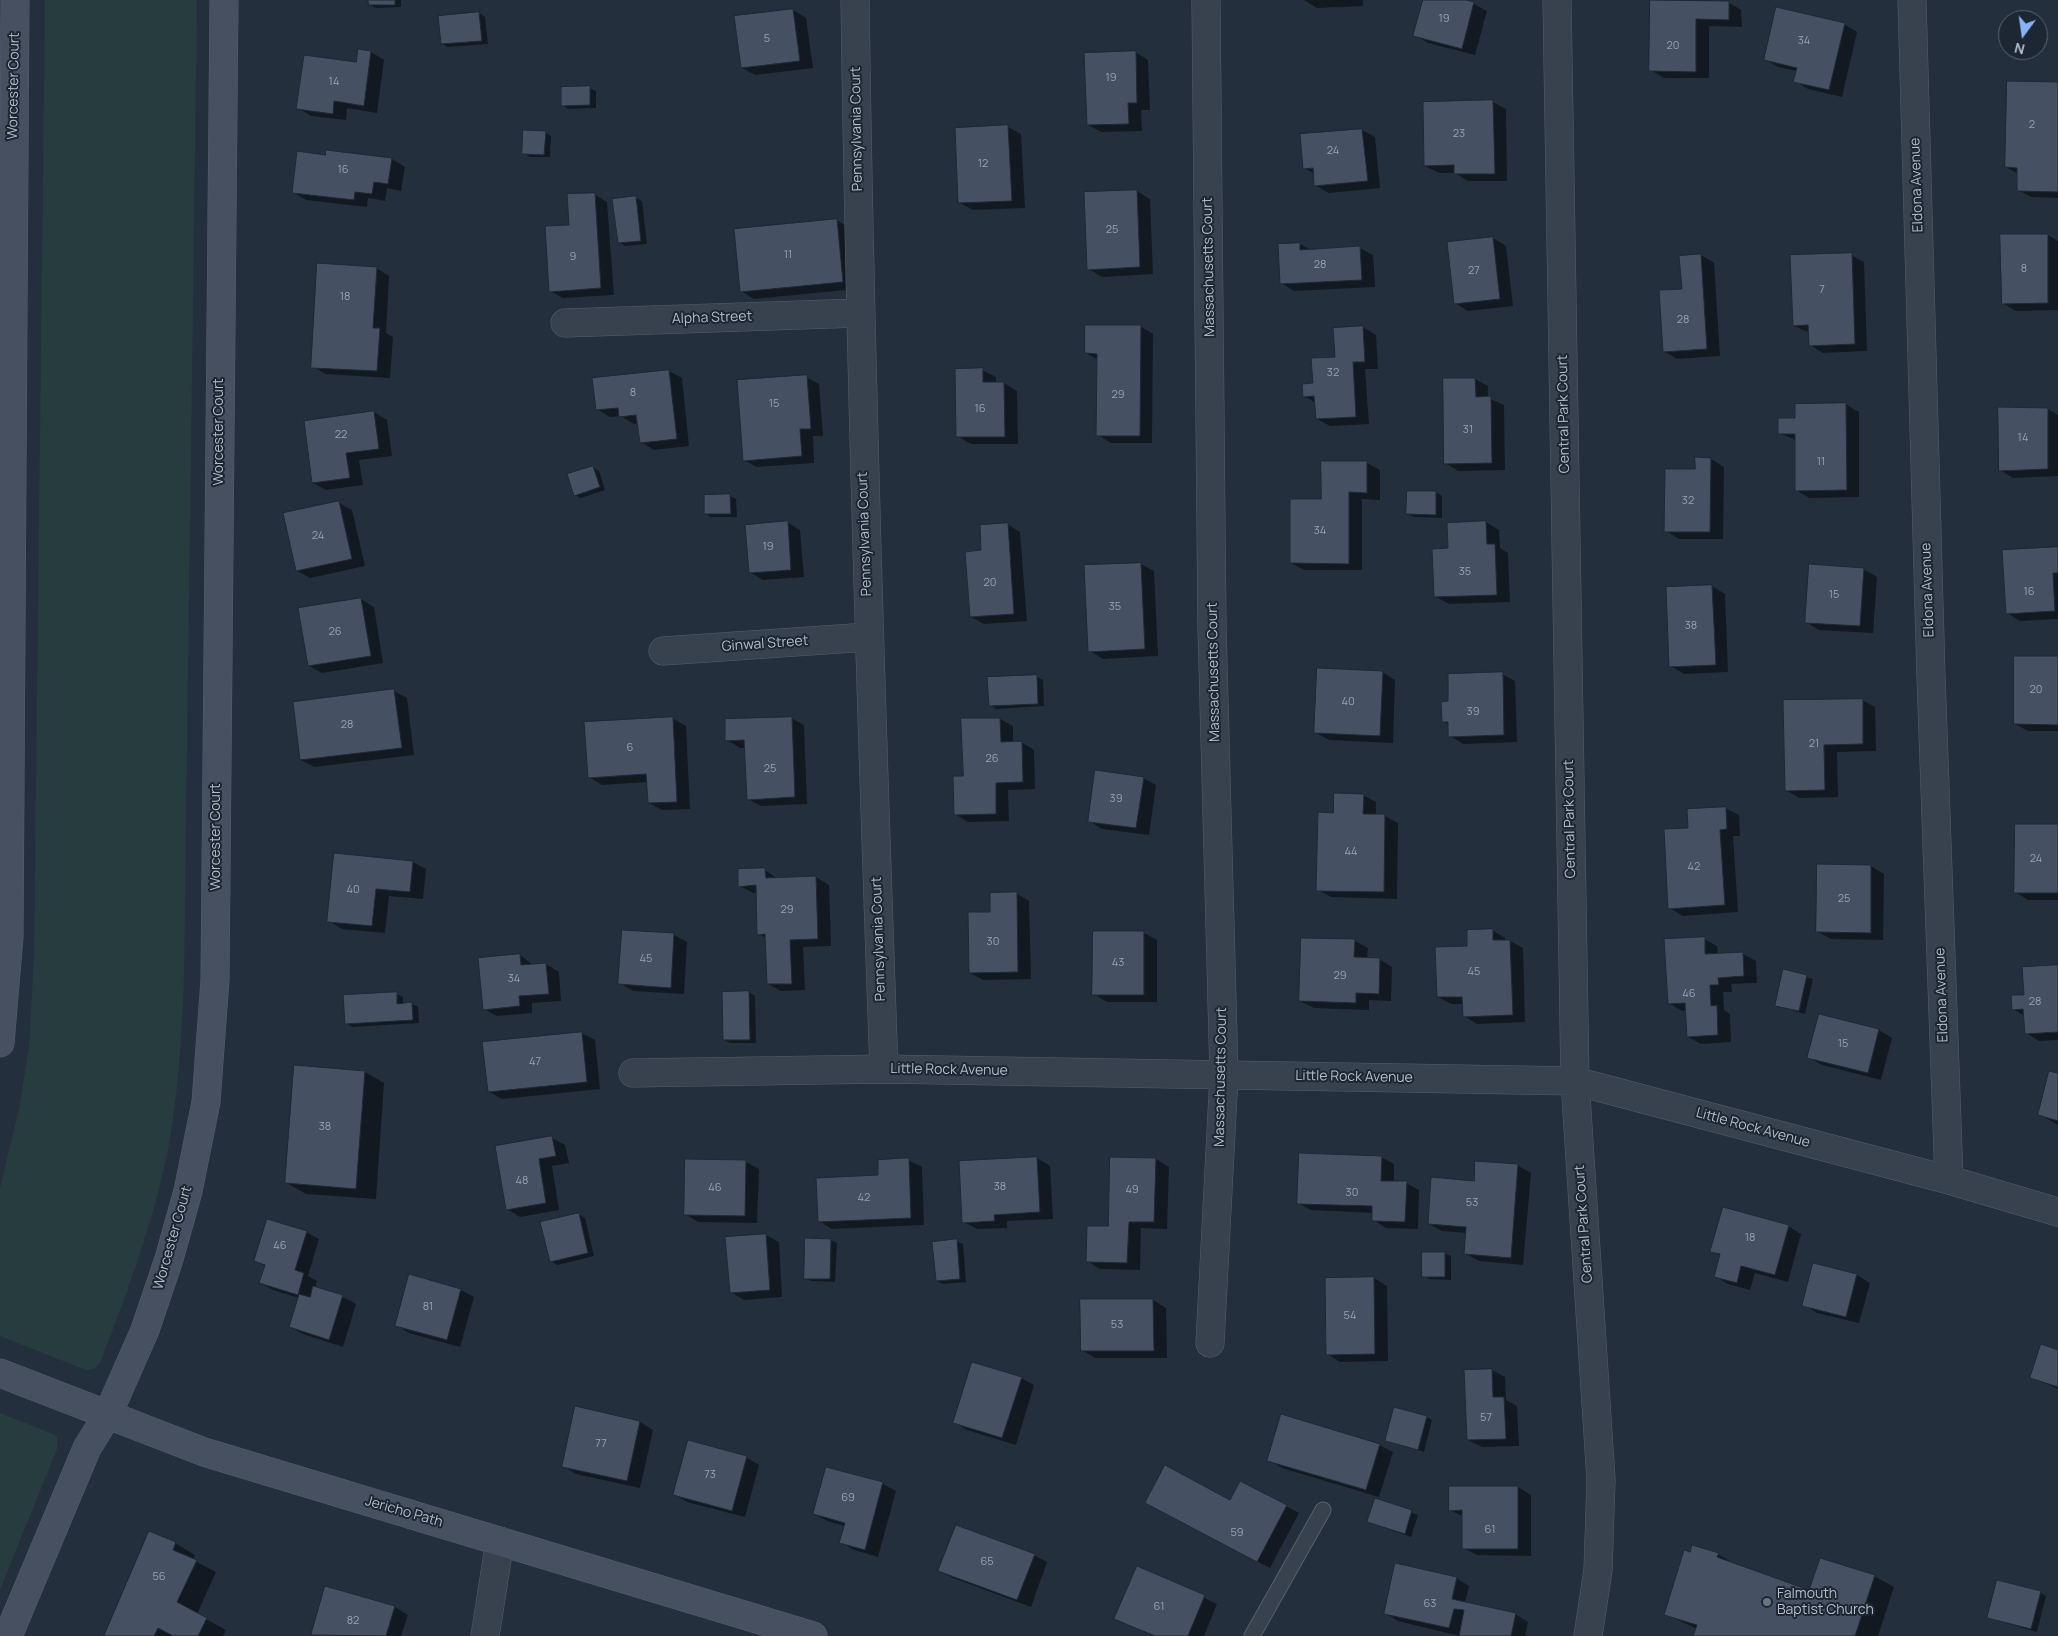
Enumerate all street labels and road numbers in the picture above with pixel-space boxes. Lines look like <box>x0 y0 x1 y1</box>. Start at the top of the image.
street label: Worcester Court <box>5 32 23 140</box>
street label: Pennsylvania Court <box>848 67 866 191</box>
street label: Eldona Avenue <box>1907 137 1927 233</box>
street label: Massachusetts Court <box>1199 197 1219 337</box>
street label: Alpha Street <box>672 308 752 328</box>
street label: Central Park Court <box>1555 355 1573 473</box>
street label: Worcester Court <box>211 378 227 486</box>
street label: Pennsylvania Court <box>854 471 876 597</box>
street label: Eldona Avenue <box>1918 542 1938 638</box>
street label: Massachusetts Court <box>1204 602 1224 742</box>
street label: Ginwal Street <box>721 633 809 655</box>
street label: Central Park Court <box>1561 760 1579 878</box>
street label: Worcester Court <box>208 783 224 891</box>
street label: Pennsylvania Court <box>868 876 890 1002</box>
street label: Eldona Avenue <box>1932 947 1952 1043</box>
street label: Massachusetts Court <box>1211 1007 1231 1147</box>
street label: Little Rock Avenue <box>890 1061 1008 1079</box>
street label: Little Rock Avenue <box>1295 1068 1413 1086</box>
street label: Little Rock Avenue <box>1694 1105 1812 1151</box>
street label: Central Park Court <box>1571 1164 1597 1284</box>
street label: Worcester Court <box>150 1184 196 1292</box>
street label: Jericho Path <box>363 1493 445 1531</box>

